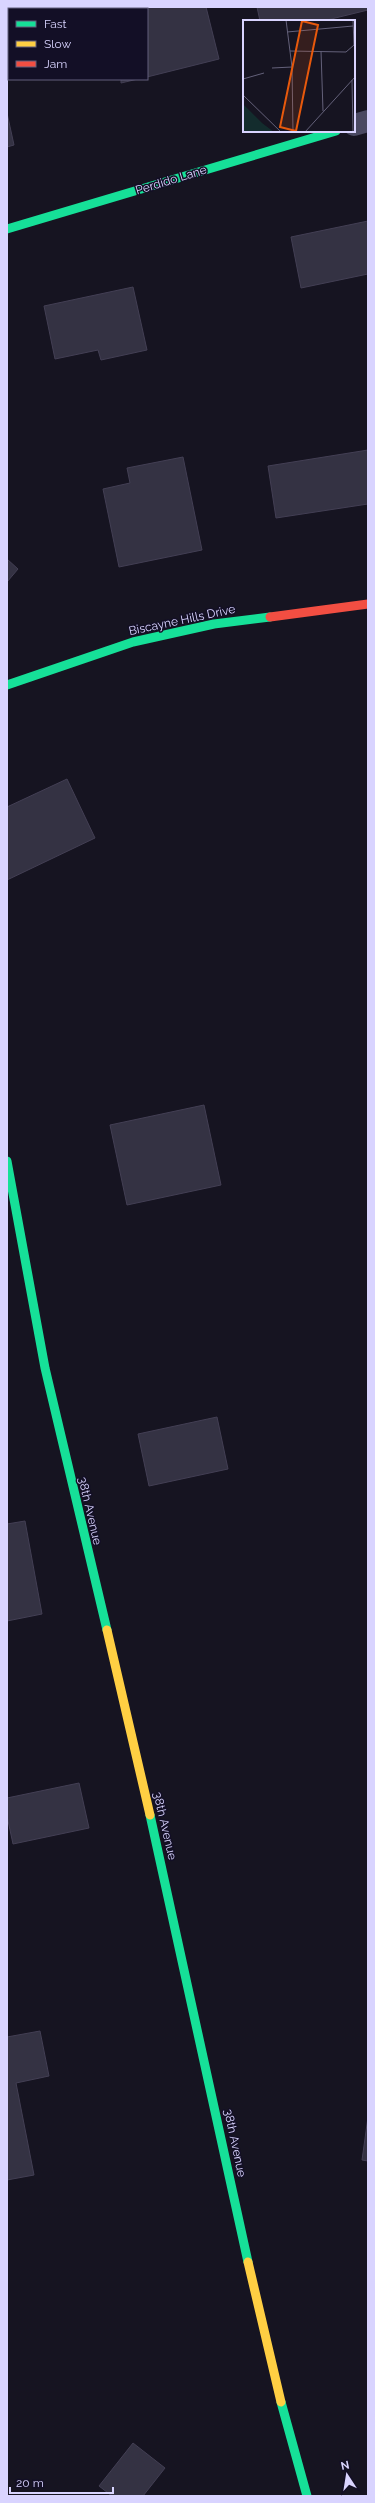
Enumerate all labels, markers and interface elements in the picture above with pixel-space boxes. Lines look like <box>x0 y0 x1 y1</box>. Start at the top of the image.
legend <box>8 8 148 80</box>
text: Fast <box>44 17 67 31</box>
inset map <box>243 20 355 132</box>
text: Slow <box>44 37 71 51</box>
text: Jam <box>44 57 67 71</box>
street label: Perdido Lane <box>134 163 208 197</box>
street label: Biscayne Hills Drive <box>128 602 236 638</box>
street label: 38th Avenue <box>75 1476 105 1546</box>
street label: 38th Avenue <box>150 1791 180 1861</box>
street label: 38th Avenue <box>221 2108 249 2178</box>
north arrow <box>327 2455 367 2495</box>
text: N <box>340 2458 350 2473</box>
scale bar <box>10 2469 113 2495</box>
text: 20 m <box>16 2476 44 2490</box>

